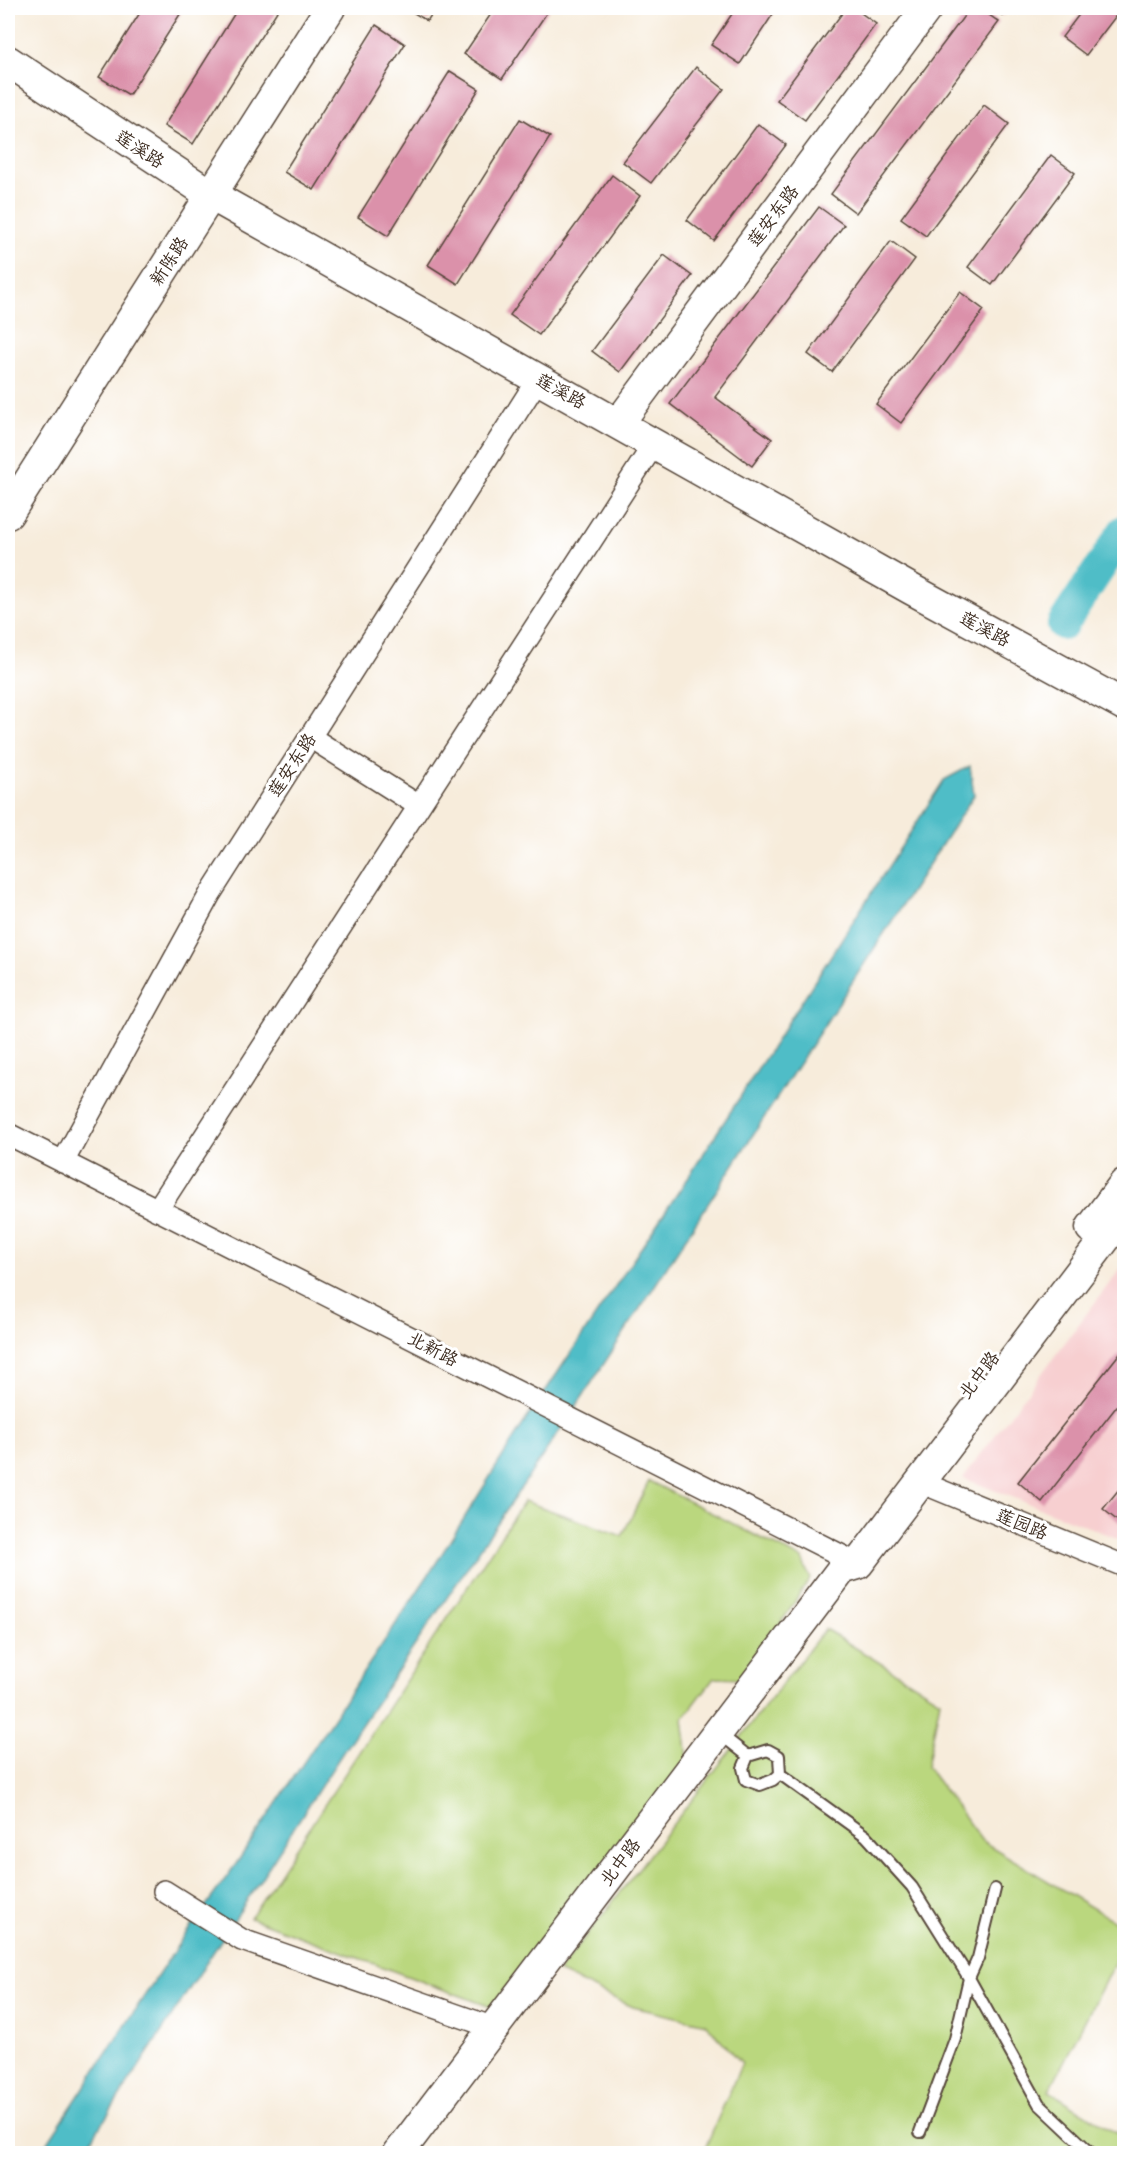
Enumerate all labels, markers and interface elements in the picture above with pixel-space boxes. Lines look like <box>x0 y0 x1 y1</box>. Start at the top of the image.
street label: 莲溪路 <box>111 122 171 174</box>
street label: 莲安东路 <box>739 178 804 252</box>
street label: 新陈路 <box>142 230 194 290</box>
street label: 莲溪路 <box>532 365 592 415</box>
street label: 莲溪路 <box>956 603 1016 652</box>
street label: 莲安东路 <box>260 727 322 802</box>
street label: 北新路 <box>403 1323 464 1372</box>
street label: 北中路 <box>951 1344 1005 1404</box>
street label: 莲园路 <box>992 1500 1053 1545</box>
street label: 北中路 <box>592 1831 646 1891</box>

